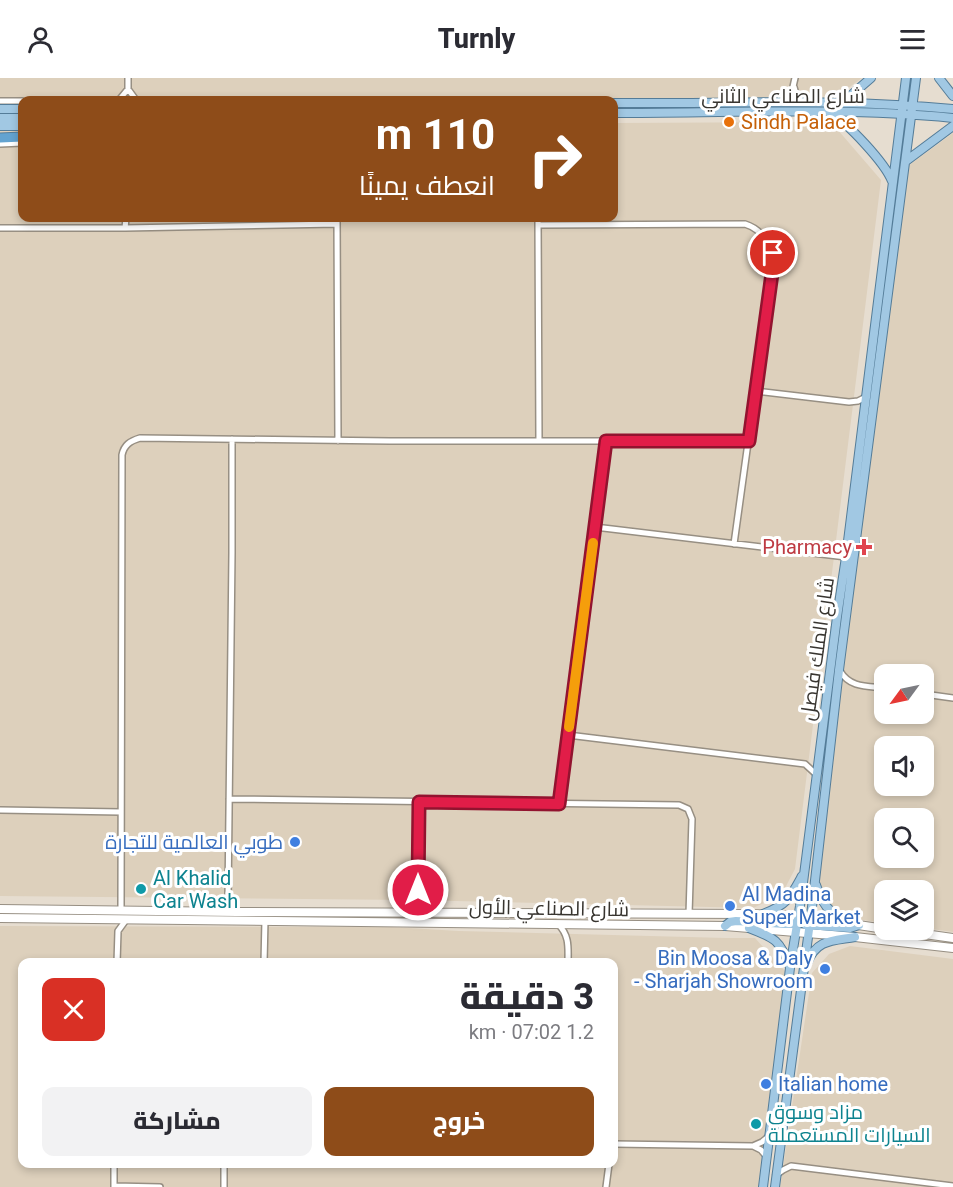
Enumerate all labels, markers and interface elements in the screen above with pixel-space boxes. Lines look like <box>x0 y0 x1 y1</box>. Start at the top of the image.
icon: person <box>24 23 57 56</box>
text: Turnly <box>438 23 515 55</box>
icon: menu <box>896 23 929 56</box>
street label: شارع الصناعي الثاني <box>701 84 865 112</box>
text: 110 m <box>376 110 495 159</box>
place label: Sindh Palace <box>741 110 856 134</box>
marker: Sindh Palace <box>722 115 736 129</box>
icon: right <box>516 120 594 198</box>
text: انعطف يمينًا <box>359 170 495 202</box>
pin <box>747 227 798 278</box>
icon: arrive <box>756 236 789 269</box>
place label: Pharmacy <box>762 535 853 559</box>
marker: Pharmacy <box>857 540 871 554</box>
street label: شارع الملك فيصل <box>795 576 841 723</box>
north arrow <box>874 664 934 724</box>
map controls <box>874 664 934 940</box>
button: sound <box>874 736 934 796</box>
button: search <box>874 808 934 868</box>
place label: طوبي العالمية للتجارة <box>105 830 283 858</box>
marker: طوبي العالمية للتجارة <box>288 835 302 849</box>
position arrow <box>386 858 450 922</box>
place label: Al Khalid Car Wash <box>153 866 238 913</box>
button: layers <box>874 880 934 940</box>
marker: Al Khalid Car Wash <box>134 882 148 896</box>
place label: Al Madina Super Market <box>742 882 861 929</box>
street label: شارع الصناعي الأول <box>469 895 629 925</box>
marker: Al Madina Super Market <box>723 899 737 913</box>
place label: Bin Moosa & Daly - Sharjah Showroom <box>634 946 814 993</box>
marker: Bin Moosa & Daly - Sharjah Showroom <box>818 962 832 976</box>
text: 3 دقيقة <box>460 976 594 1018</box>
button: close <box>42 978 105 1041</box>
text: 1.2 km · 07:02 <box>469 1020 594 1044</box>
place label: Italian home <box>778 1072 888 1096</box>
marker: Italian home <box>759 1077 773 1091</box>
button: مشاركة <box>42 1087 312 1156</box>
button: خروج <box>324 1087 594 1156</box>
place label: مزاد وسوق السيارات المستعملة <box>768 1100 931 1147</box>
marker: مزاد وسوق السيارات المستعملة <box>749 1117 763 1131</box>

